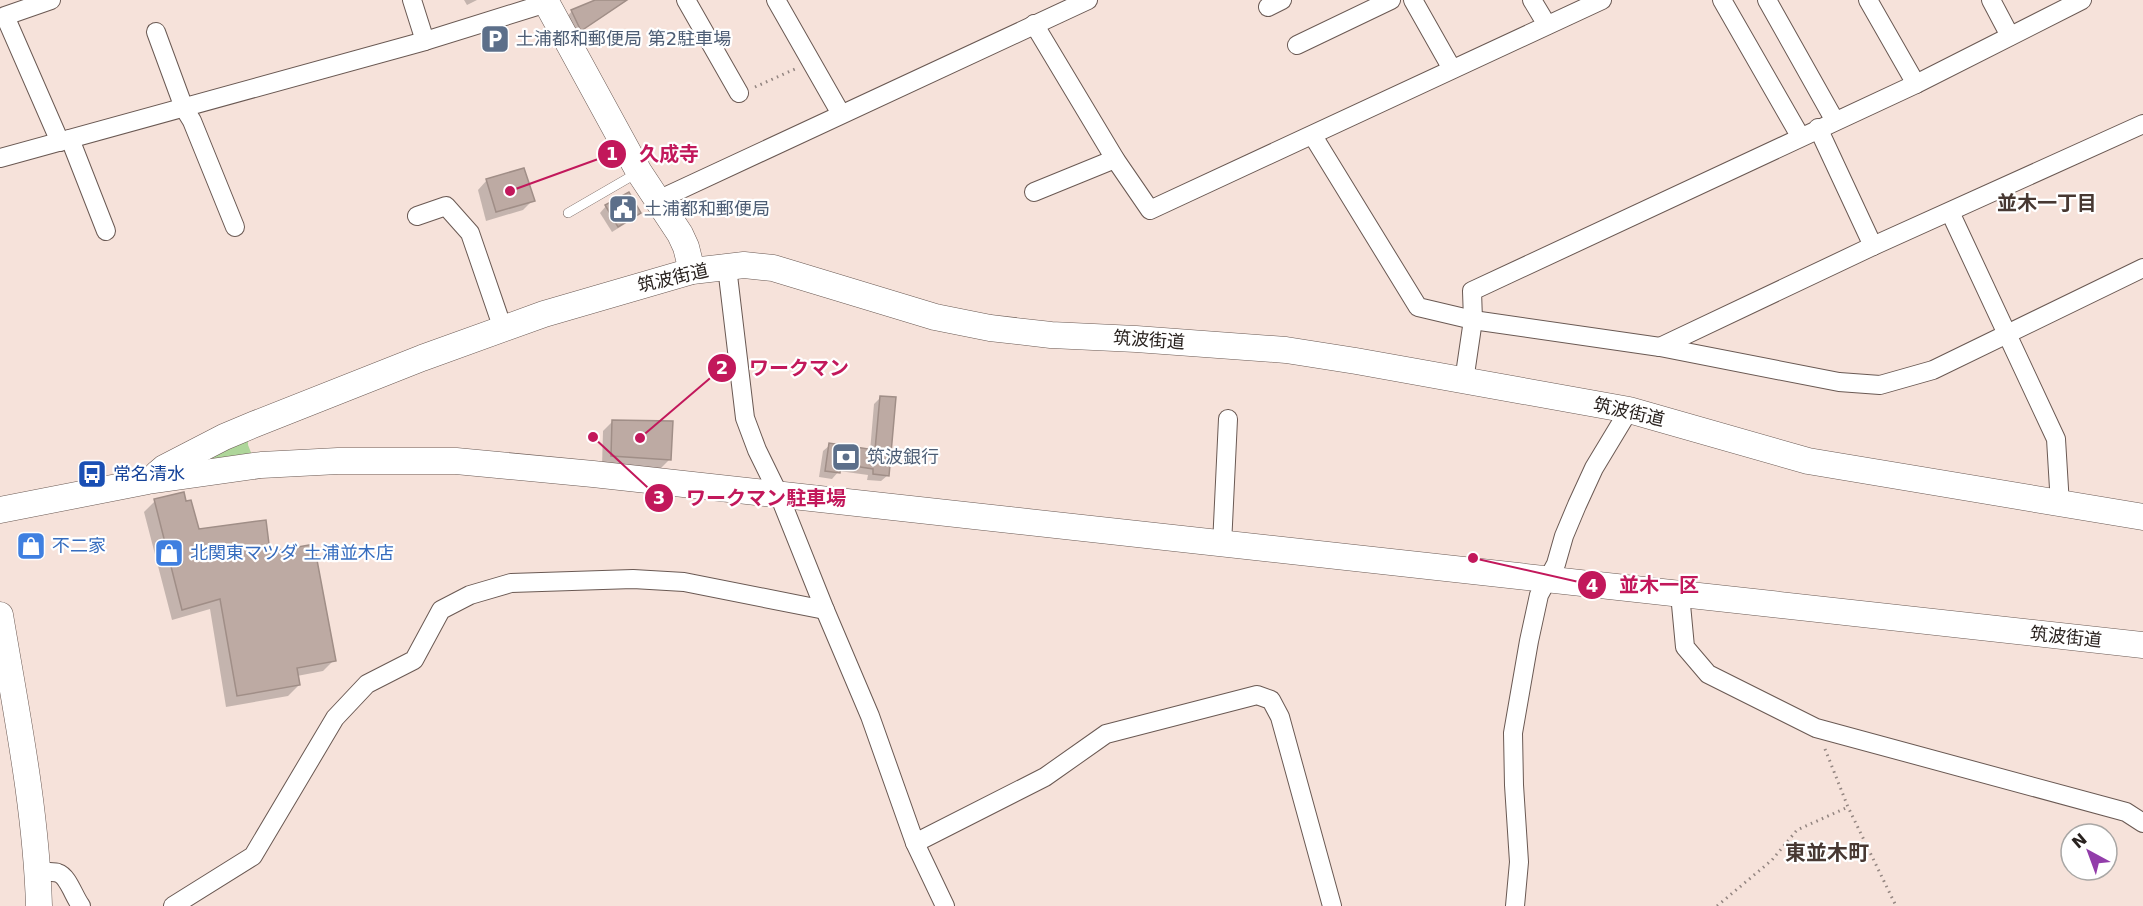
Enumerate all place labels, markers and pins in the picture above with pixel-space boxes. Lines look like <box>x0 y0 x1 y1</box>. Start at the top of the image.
parking icon: 土浦都和郵便局 第2駐車場 <box>479 23 511 55</box>
place label: 土浦都和郵便局 第2駐車場 <box>516 28 731 49</box>
callout: 久成寺 <box>597 135 711 173</box>
public building icon: 土浦都和郵便局 <box>607 193 639 225</box>
place label: 土浦都和郵便局 <box>644 198 770 219</box>
callout: ワークマン <box>707 349 861 387</box>
bank icon: 筑波銀行 <box>830 441 862 473</box>
place label: 筑波銀行 <box>867 446 939 467</box>
bus stop icon: 常名清水 <box>76 458 108 490</box>
place label: 常名清水 <box>113 463 185 484</box>
callout: ワークマン駐車場 <box>644 479 858 517</box>
shop icon: 不二家 <box>15 530 47 562</box>
place label: 不二家 <box>52 535 106 556</box>
shop icon: 北関東マツダ 土浦並木店 <box>153 537 185 569</box>
place label: 北関東マツダ 土浦並木店 <box>190 542 394 563</box>
callout: 並木一区 <box>1577 566 1711 604</box>

